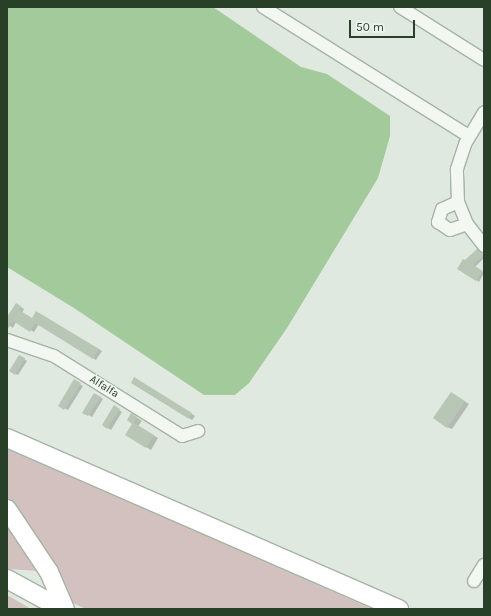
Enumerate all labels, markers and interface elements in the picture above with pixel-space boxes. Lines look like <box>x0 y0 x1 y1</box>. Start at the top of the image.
scale bar <box>351 12 417 38</box>
text: 50 m <box>356 20 384 34</box>
street label: Alfalfa <box>87 373 121 401</box>

